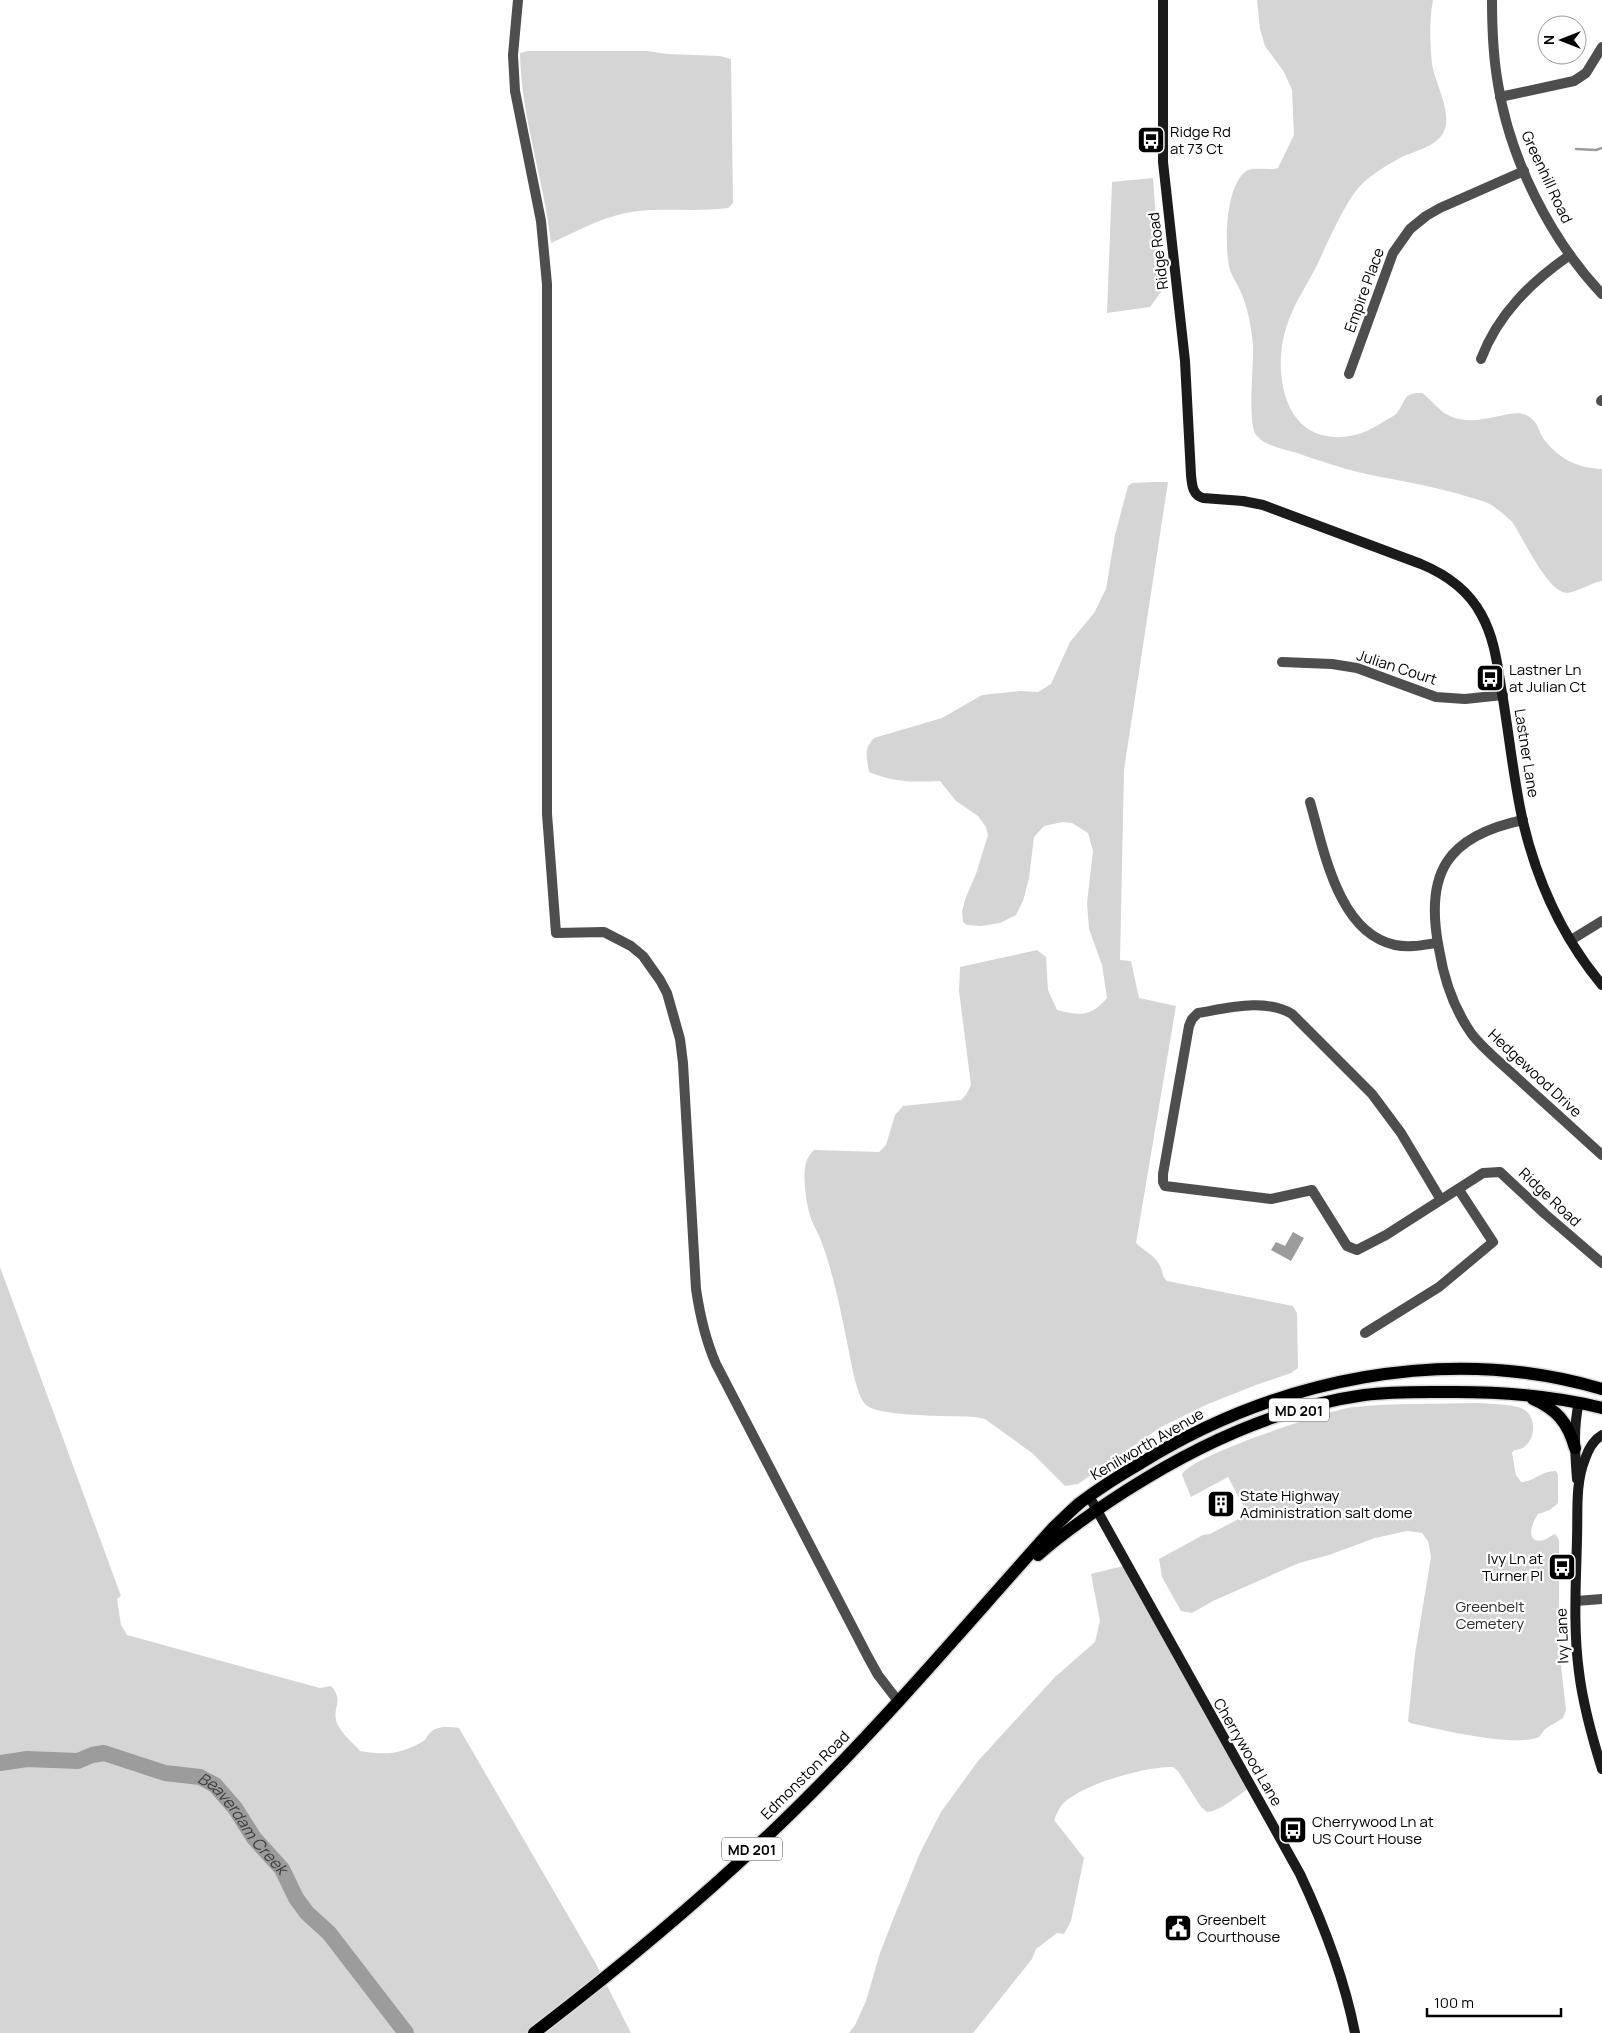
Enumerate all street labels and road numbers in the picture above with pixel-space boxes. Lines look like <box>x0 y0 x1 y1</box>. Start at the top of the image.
street label: Greenhill Road <box>1516 127 1578 227</box>
street label: Ridge Road <box>1143 211 1173 291</box>
street label: Empire Place <box>1339 245 1389 335</box>
street label: Julian Court <box>1354 644 1440 690</box>
street label: Lastner Lane <box>1510 707 1544 799</box>
street label: Hedgewood Drive <box>1484 1024 1587 1122</box>
street label: Ridge Road <box>1514 1163 1586 1231</box>
road number: MD 201 <box>1269 1398 1329 1422</box>
street label: Kenilworth Avenue <box>1087 1403 1208 1485</box>
street label: Ivy Lane <box>1551 1608 1573 1664</box>
street label: Cherrywood Lane <box>1209 1694 1288 1810</box>
street label: Edmonston Road <box>756 1726 854 1824</box>
road number: MD 201 <box>722 1838 782 1860</box>

